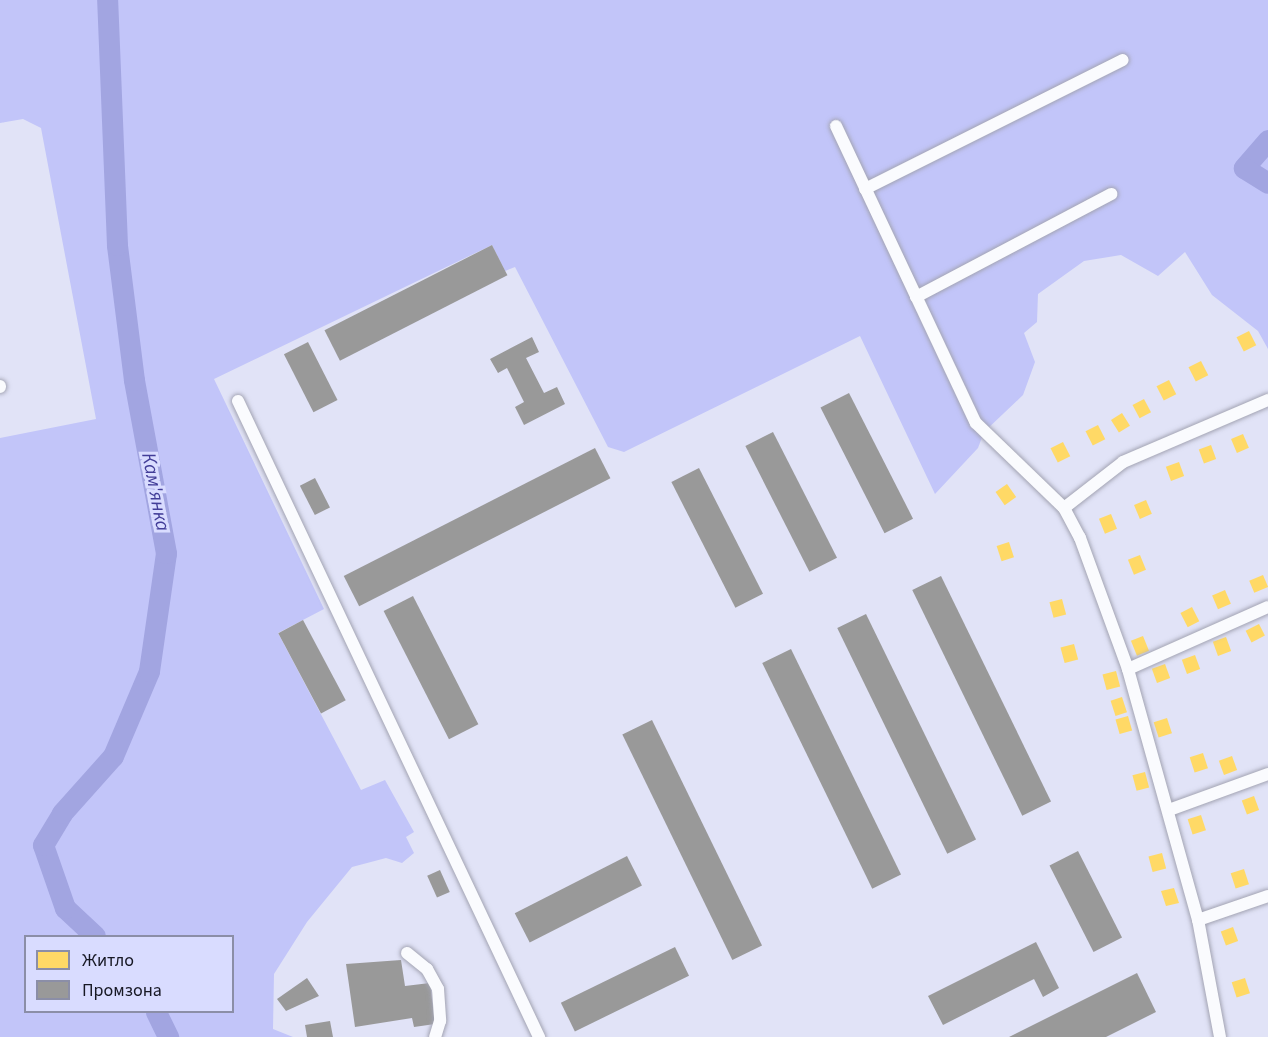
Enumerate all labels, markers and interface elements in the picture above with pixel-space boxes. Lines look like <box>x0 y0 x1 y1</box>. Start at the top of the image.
water label: Кам'янка <box>136 451 174 533</box>
legend <box>24 935 234 1013</box>
text: Житло <box>82 948 134 973</box>
text: Промзона <box>82 978 162 1003</box>

